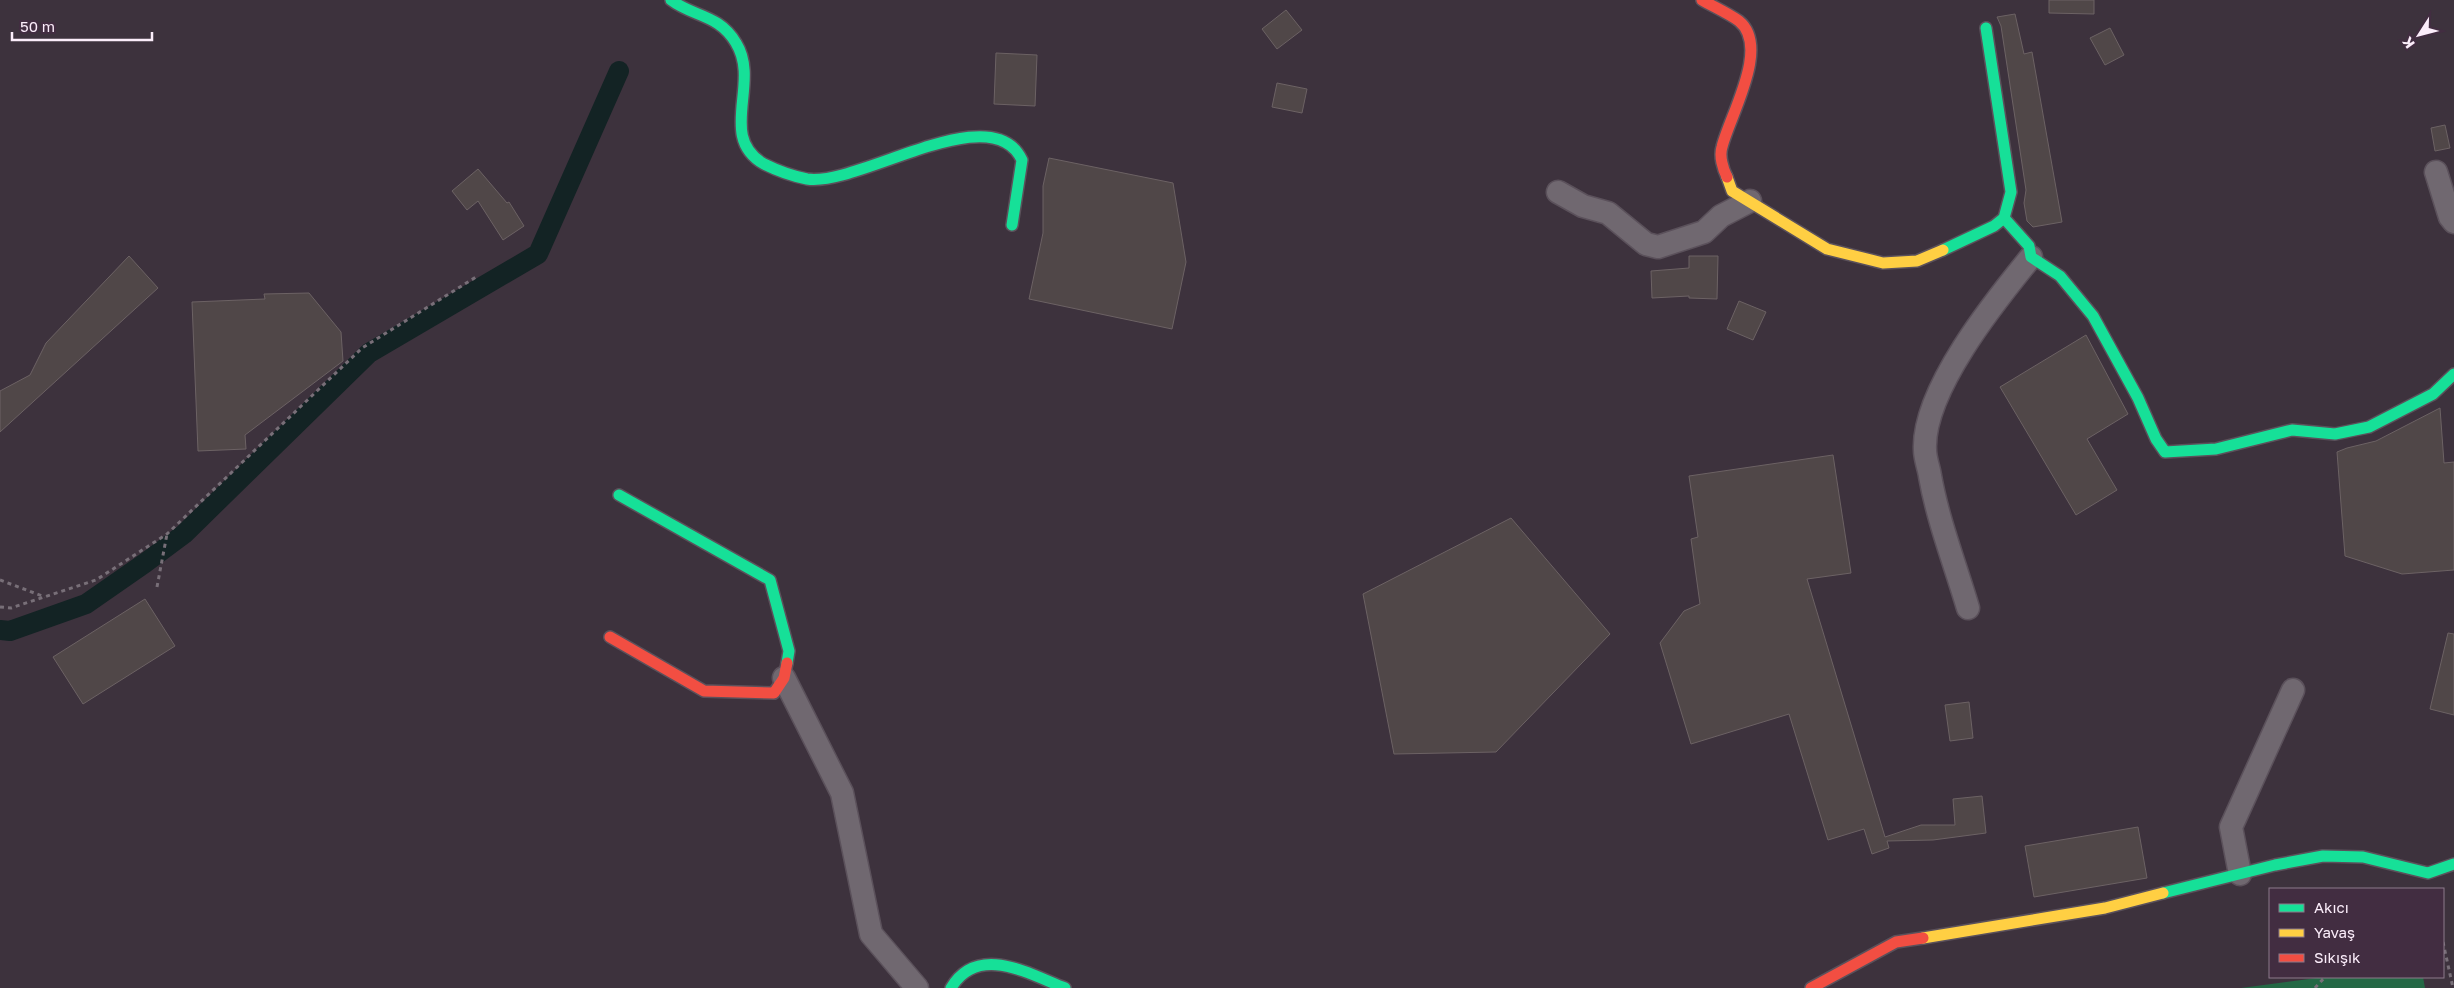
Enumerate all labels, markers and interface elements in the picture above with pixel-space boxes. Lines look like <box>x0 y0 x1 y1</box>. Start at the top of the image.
scale bar <box>12 10 152 42</box>
north arrow <box>2394 10 2444 60</box>
text: 50 m <box>20 17 55 35</box>
text: K <box>2398 34 2418 52</box>
legend <box>2269 888 2444 978</box>
text: Akıcı <box>2314 898 2349 916</box>
text: Yavaş <box>2314 923 2355 941</box>
text: Sıkışık <box>2314 948 2361 966</box>

